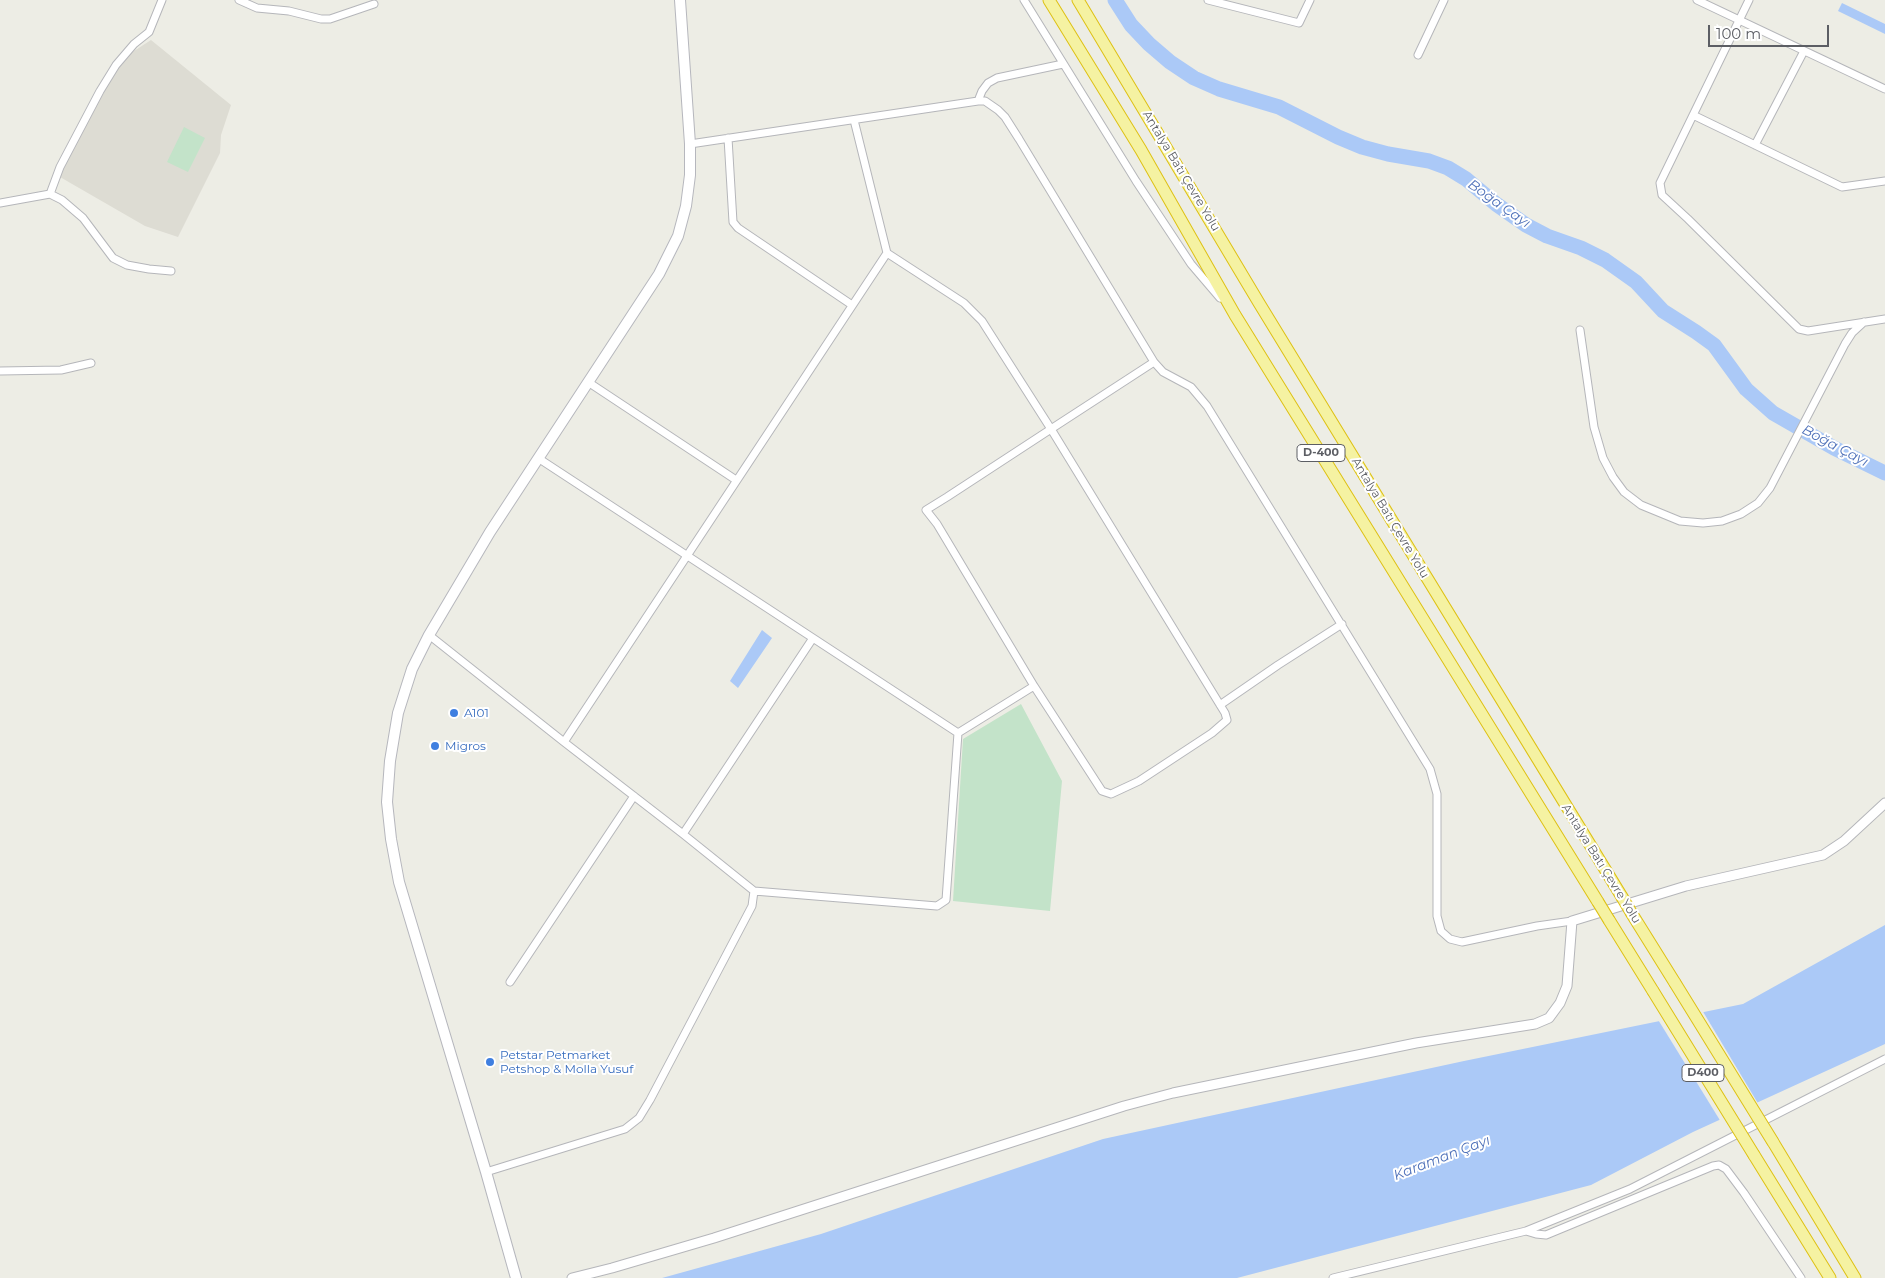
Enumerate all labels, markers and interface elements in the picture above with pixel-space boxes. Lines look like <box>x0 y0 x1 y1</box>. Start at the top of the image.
scale bar <box>1710 15 1831 47</box>
text: 100 m <box>1716 24 1761 43</box>
street label: Antalya Batı Çevre Yolu <box>1139 108 1223 234</box>
water label: Boğa Çayı <box>1464 176 1534 232</box>
water label: Boğa Çayı <box>1799 422 1871 470</box>
road number: D-400 <box>1297 444 1345 462</box>
street label: Antalya Batı Çevre Yolu <box>1348 455 1432 581</box>
place label: A101 <box>464 706 489 720</box>
marker: A101 <box>448 707 460 719</box>
place label: Migros <box>445 739 486 753</box>
marker: Migros <box>429 740 441 752</box>
street label: Antalya Batı Çevre Yolu <box>1558 802 1644 926</box>
place label: Petstar Petmarket Petshop & Molla Yusuf <box>500 1048 633 1076</box>
marker: Petstar Petmarket Petshop & Molla Yusuf <box>484 1056 496 1068</box>
road number: D400 <box>1682 1064 1724 1082</box>
water label: Karaman Çayı <box>1391 1132 1493 1184</box>

